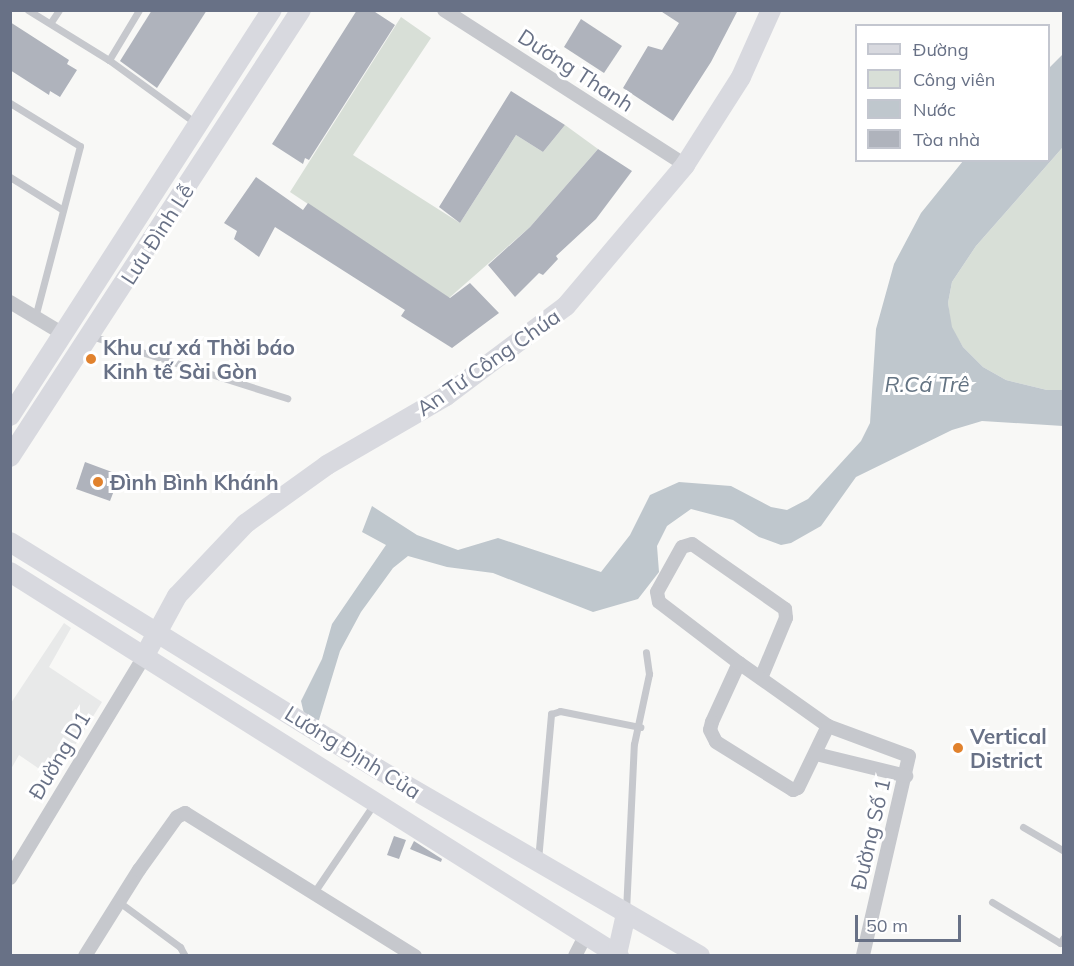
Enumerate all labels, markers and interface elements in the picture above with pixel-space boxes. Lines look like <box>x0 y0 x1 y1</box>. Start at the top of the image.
street label: Dương Thanh <box>514 23 638 117</box>
legend <box>855 24 1050 162</box>
text: Đường <box>913 38 969 61</box>
text: Công viên <box>913 68 995 91</box>
text: Nước <box>913 98 956 121</box>
text: Tòa nhà <box>913 128 980 151</box>
street label: Lưu Đình Lễ <box>115 179 199 289</box>
street label: An Tư Công Chúa <box>411 303 565 421</box>
place label: Khu cư xá Thời báo Kinh tế Sài Gòn <box>103 334 295 384</box>
marker: Khu cư xá Thời báo Kinh tế Sài Gòn <box>84 352 98 366</box>
water label: R.Cá Trê <box>885 372 969 398</box>
place label: Đình Bình Khánh <box>110 469 279 495</box>
marker: Đình Bình Khánh <box>91 475 105 489</box>
street label: Lương Định Của <box>280 700 426 804</box>
street label: Đường D1 <box>23 706 95 804</box>
place label: Vertical District <box>970 723 1047 773</box>
marker: Vertical District <box>951 741 965 755</box>
street label: Đường Số 1 <box>845 776 895 892</box>
scale bar <box>858 903 964 941</box>
text: 50 m <box>866 914 908 937</box>

